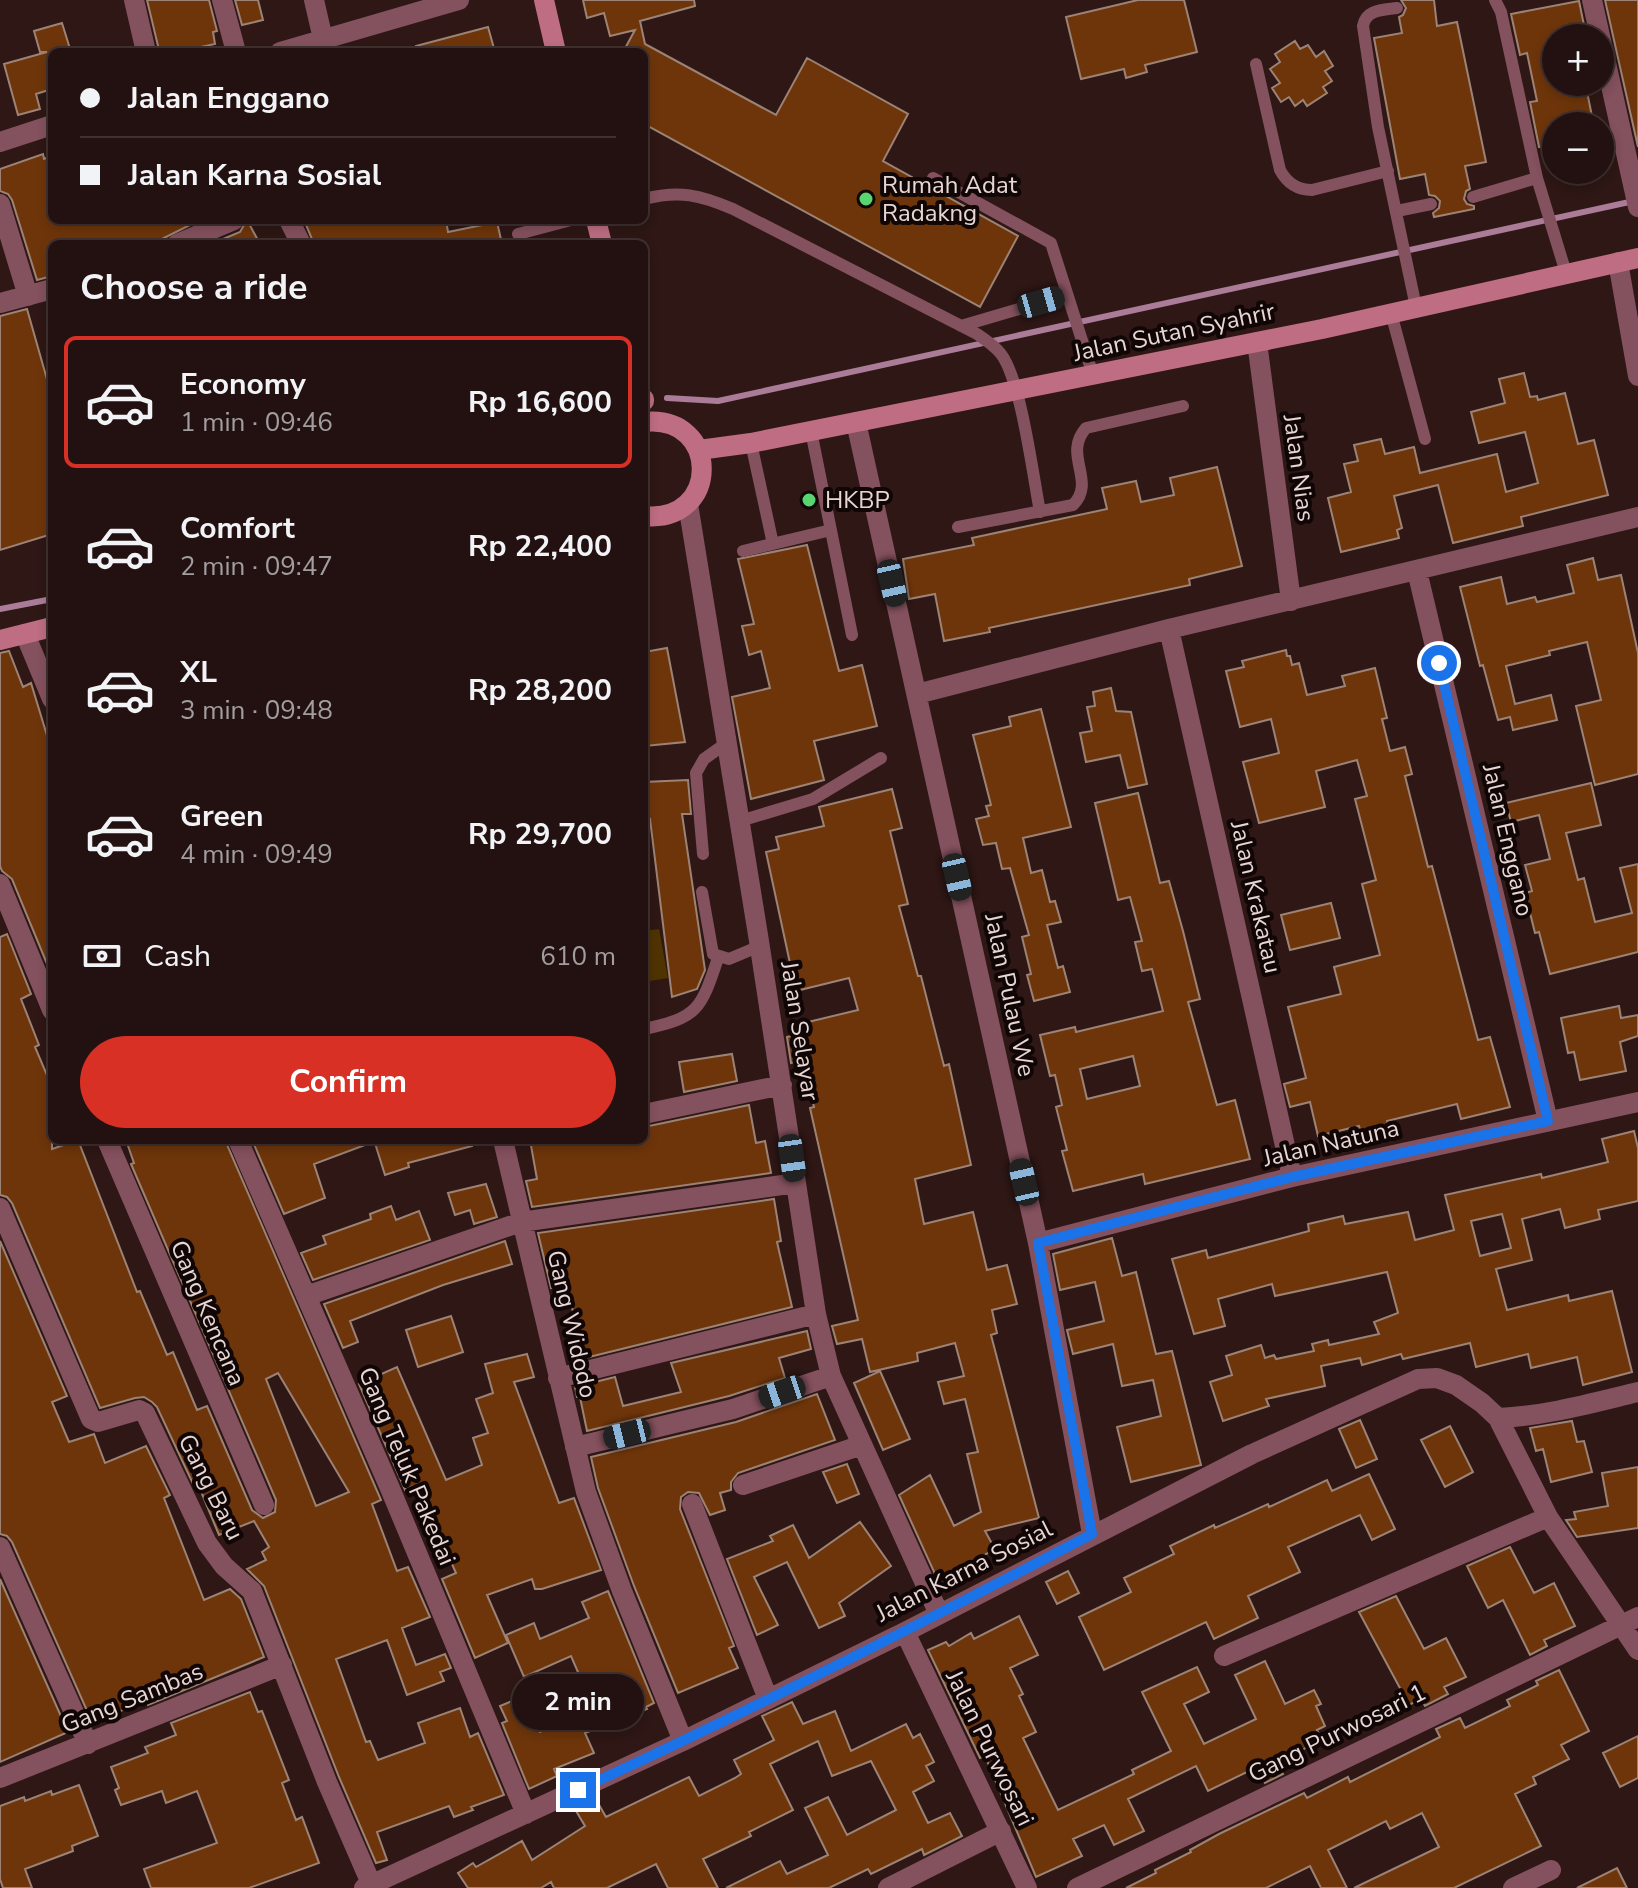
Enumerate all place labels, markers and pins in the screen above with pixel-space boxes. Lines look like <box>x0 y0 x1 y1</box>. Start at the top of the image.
place label: Rumah Adat Radakng <box>882 169 1018 229</box>
marker: Rumah Adat Radakng <box>857 190 875 208</box>
place label: HKBP <box>825 484 890 516</box>
marker: HKBP <box>800 491 818 509</box>

